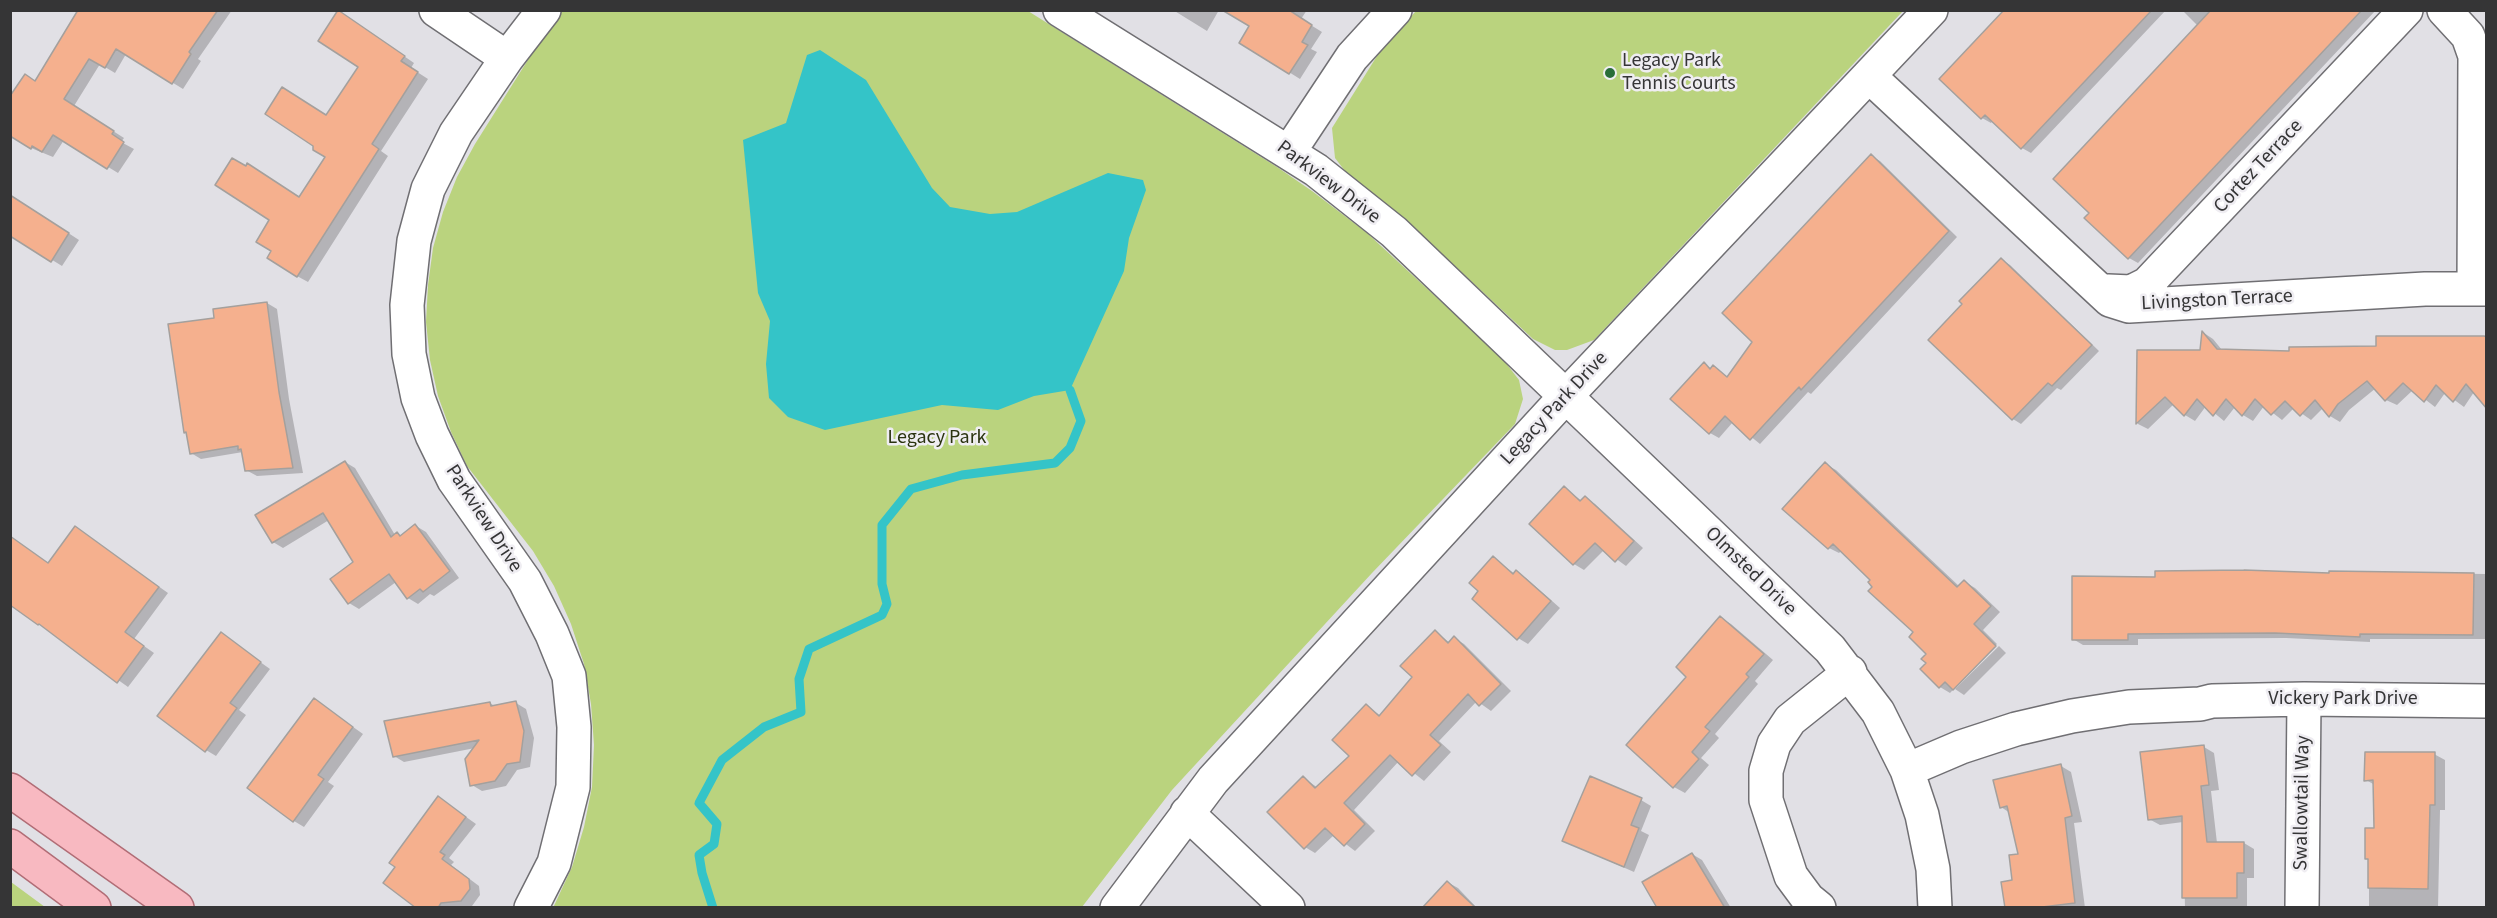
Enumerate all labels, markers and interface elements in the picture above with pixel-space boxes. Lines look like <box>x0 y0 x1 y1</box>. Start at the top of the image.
place label: Legacy Park Tennis Courts <box>1622 50 1736 97</box>
marker: Legacy Park Tennis Courts <box>1603 66 1617 80</box>
street label: Cortez Terrace <box>2209 115 2309 219</box>
street label: Parkview Drive <box>1272 136 1384 230</box>
street label: Livingston Terrace <box>2141 285 2293 317</box>
street label: Legacy Park Drive <box>1496 347 1614 471</box>
park label: Legacy Park <box>887 427 987 451</box>
street label: Parkview Drive <box>439 461 527 577</box>
street label: Olmsted Drive <box>1699 522 1801 622</box>
street label: Vickery Park Drive <box>2268 688 2418 712</box>
street label: Swallowtail Way <box>2290 735 2316 871</box>

